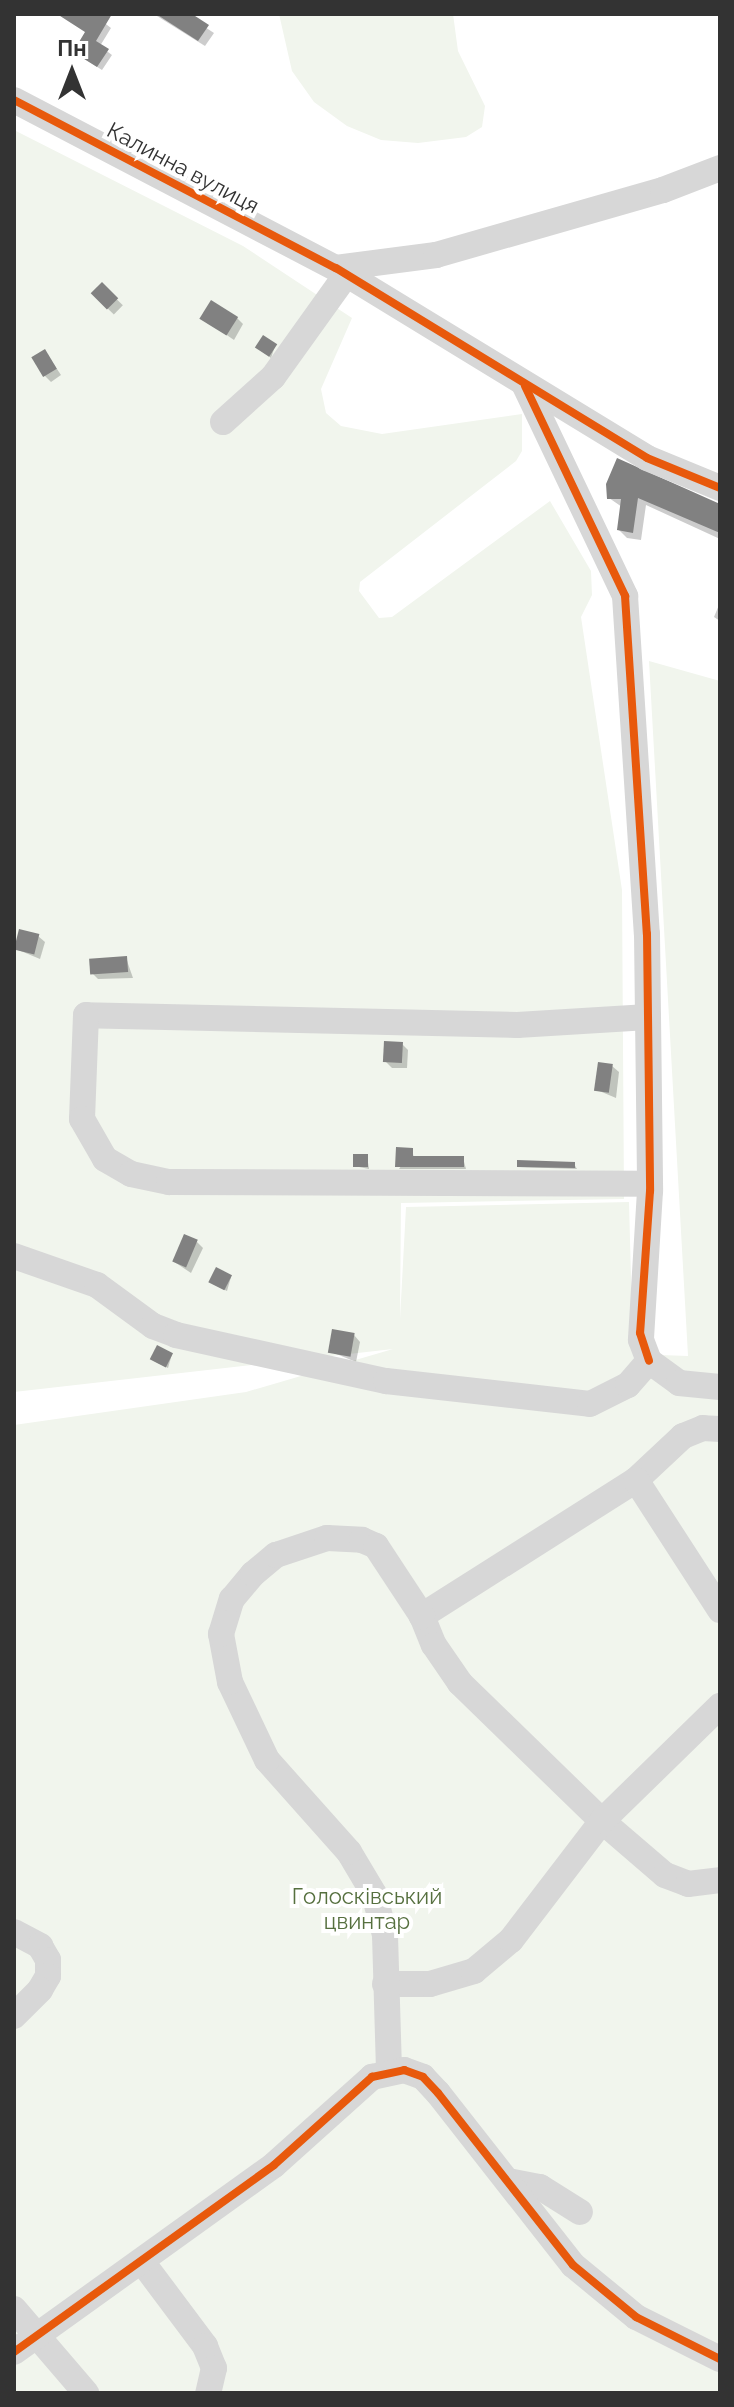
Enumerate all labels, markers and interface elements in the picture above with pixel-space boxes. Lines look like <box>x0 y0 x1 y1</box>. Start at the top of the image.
north arrow <box>32 32 112 112</box>
text: Пн <box>57 35 87 61</box>
street label: Калинна вулиця <box>103 117 263 219</box>
park label: Голосківський цвинтар <box>292 1883 442 1934</box>

